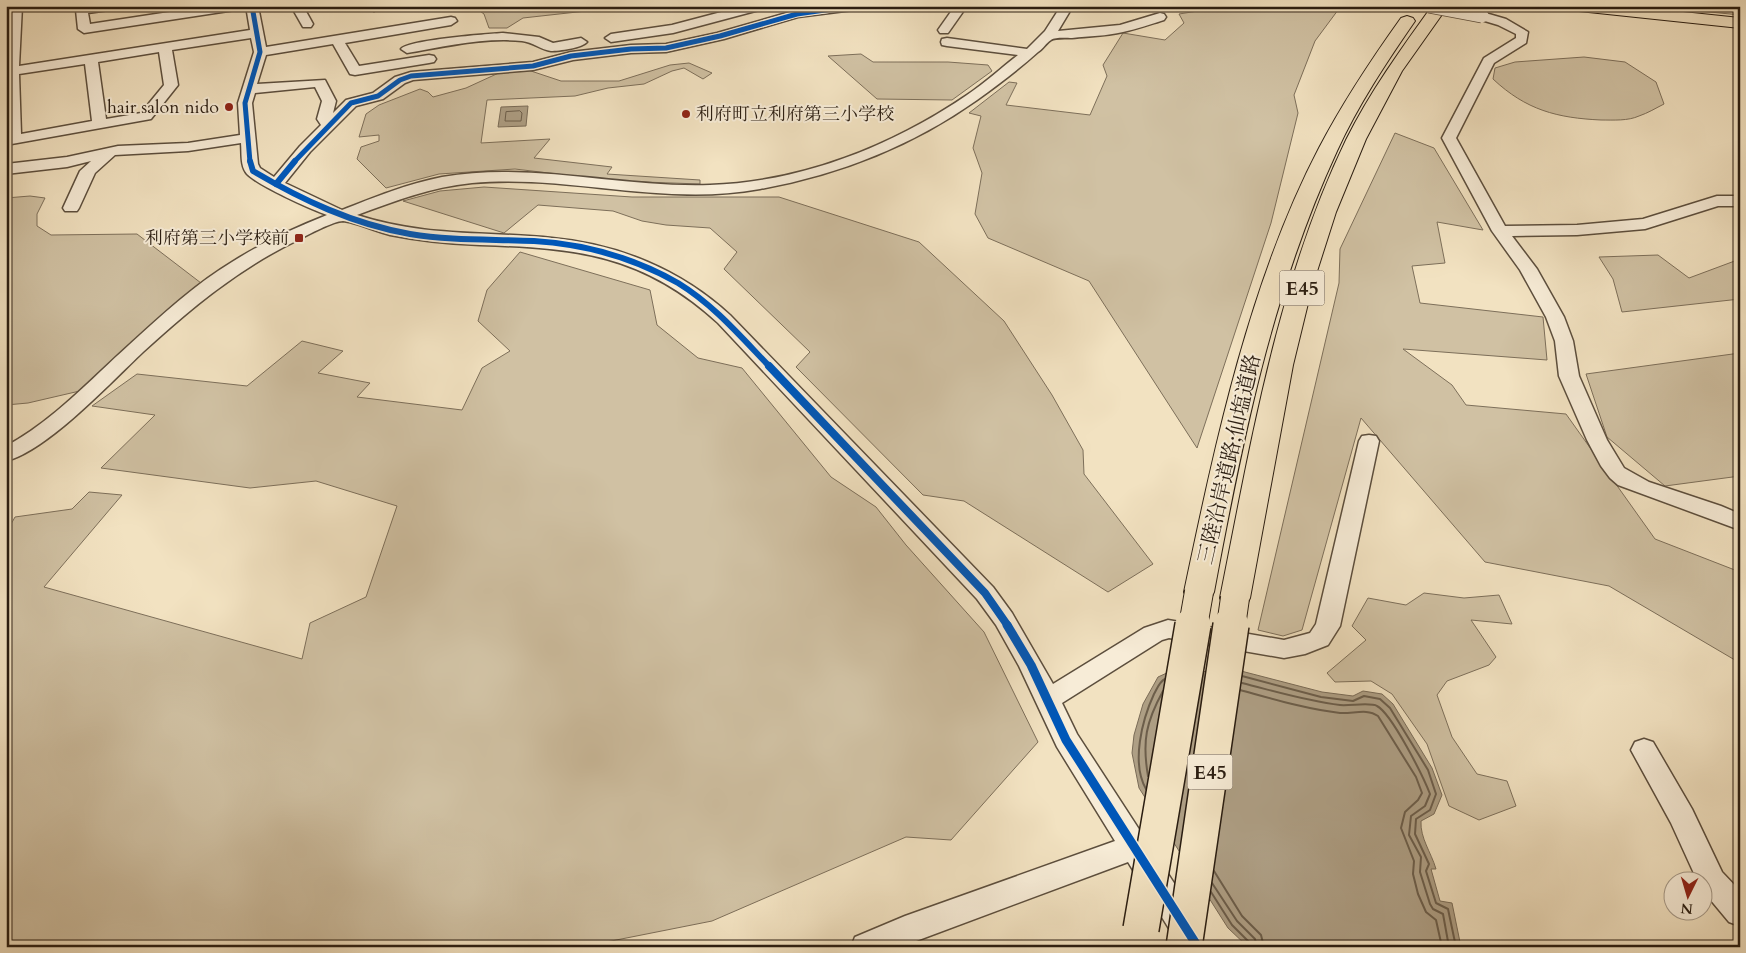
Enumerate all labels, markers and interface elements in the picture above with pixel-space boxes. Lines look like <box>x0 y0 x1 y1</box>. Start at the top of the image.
place label: hair salon nido <box>107 95 219 120</box>
marker: hair salon nido <box>223 101 235 113</box>
place label: 利府町立利府第三小学校 <box>696 102 894 127</box>
marker: 利府町立利府第三小学校 <box>680 108 692 120</box>
place label: 利府第三小学校前 <box>145 226 289 251</box>
marker: 利府第三小学校前 <box>293 232 305 244</box>
road number: E45 <box>1280 270 1324 306</box>
street label: 三陸沿岸道路;仙塩道路 <box>1191 351 1268 567</box>
road number: E45 <box>1188 754 1232 790</box>
north arrow <box>1664 870 1714 920</box>
text: N <box>1680 898 1694 918</box>

